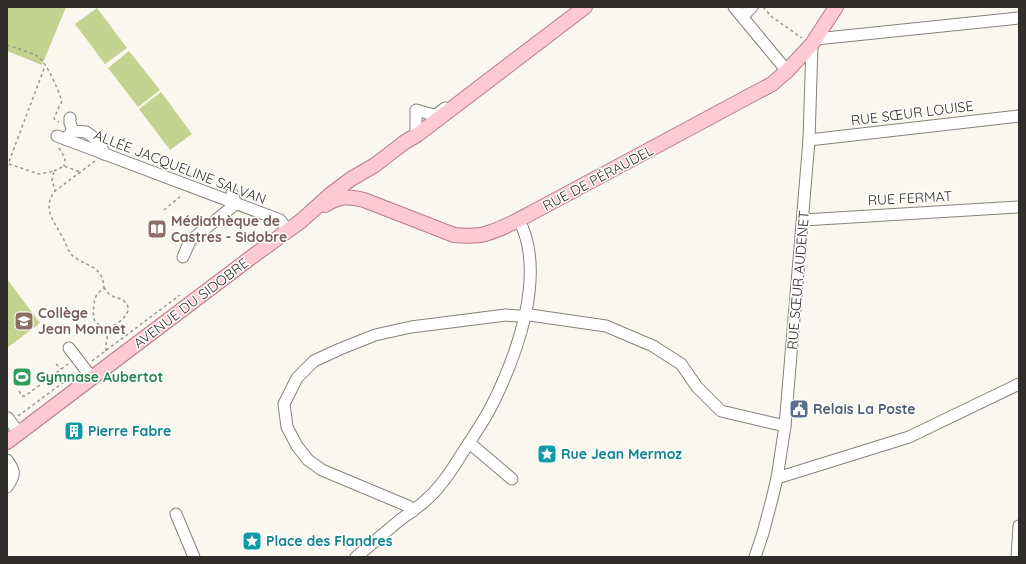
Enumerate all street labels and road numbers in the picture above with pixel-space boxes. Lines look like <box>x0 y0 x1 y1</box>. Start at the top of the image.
street label: RUE SŒUR LOUISE <box>850 97 974 129</box>
street label: ALLÉE JACQUELINE SALVAN <box>91 126 269 208</box>
street label: RUE DE PÉRAUDEL <box>539 141 657 215</box>
street label: RUE FERMAT <box>867 187 953 209</box>
street label: RUE SŒUR AUDENET <box>783 210 813 350</box>
street label: AVENUE DU SIDOBRE <box>130 254 252 352</box>

